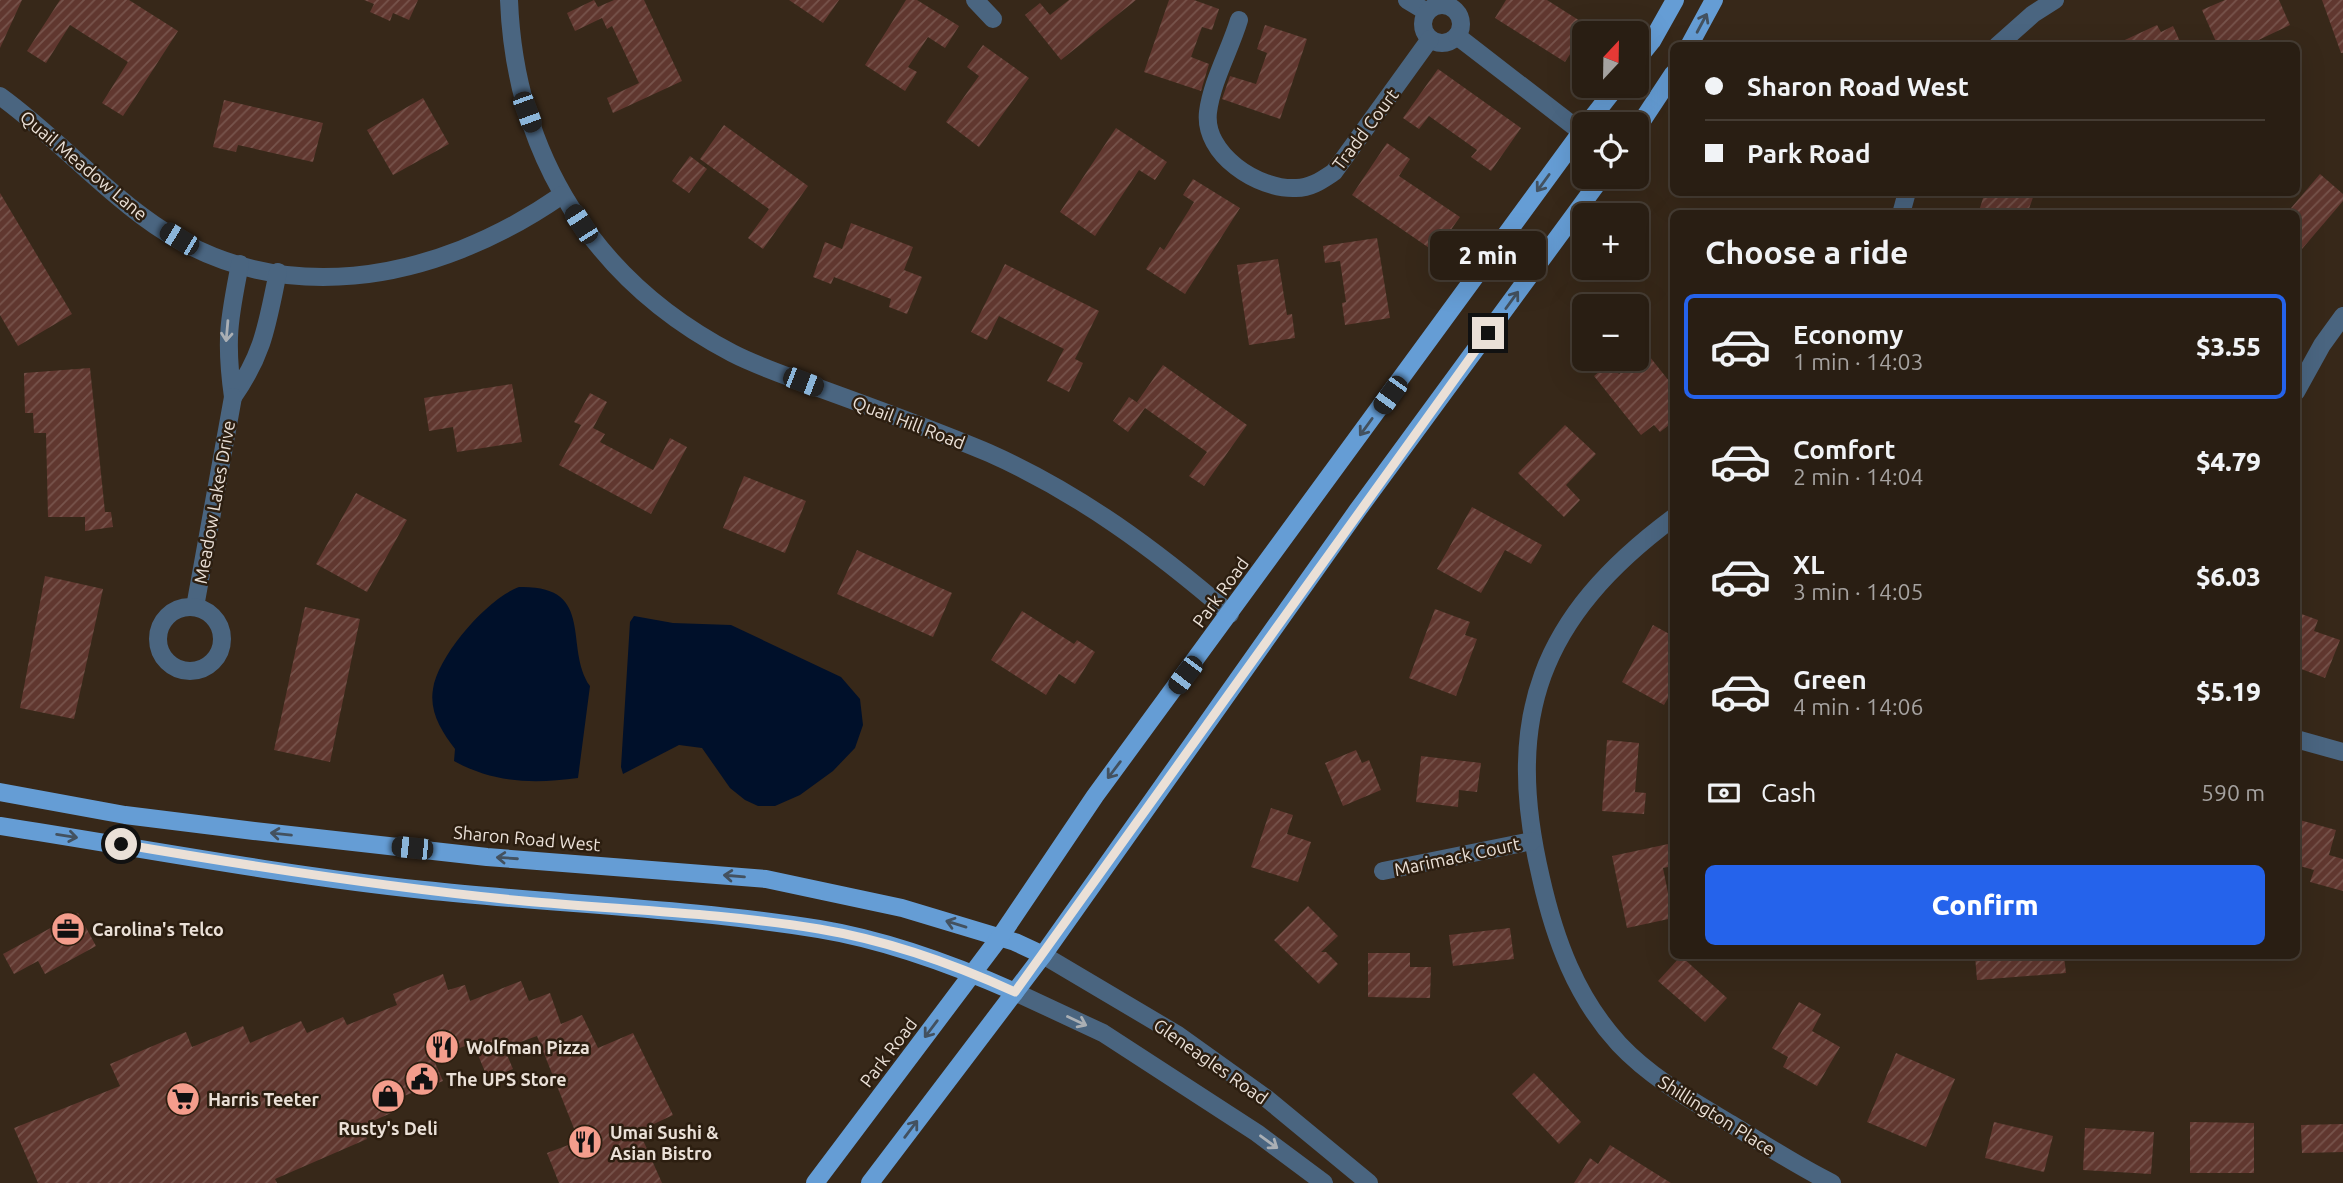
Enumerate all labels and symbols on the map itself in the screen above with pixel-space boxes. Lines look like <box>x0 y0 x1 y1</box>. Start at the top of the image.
one-way arrow <box>1696 13 1709 34</box>
north arrow <box>1572 21 1648 98</box>
street label: Tradd Court <box>1328 85 1402 173</box>
car <box>510 89 545 135</box>
street label: Quail Meadow Lane <box>16 106 151 225</box>
one-way arrow <box>1536 173 1551 192</box>
car <box>561 201 602 247</box>
car <box>156 219 203 259</box>
callout: 2 min <box>1430 232 1546 280</box>
one-way arrow <box>1505 291 1520 310</box>
route end <box>1472 317 1504 349</box>
one-way arrow <box>220 319 233 342</box>
car <box>780 365 827 399</box>
car <box>1370 372 1411 418</box>
street label: Quail Hill Road <box>850 391 968 454</box>
one-way arrow <box>1359 417 1374 436</box>
street label: Meadow Lakes Drive <box>190 419 238 585</box>
street label: Park Road <box>1188 553 1252 631</box>
car <box>1164 652 1207 698</box>
one-way arrow <box>1107 760 1121 779</box>
street label: Sharon Road West <box>453 822 601 854</box>
one-way arrow <box>270 827 292 840</box>
route start <box>105 828 137 860</box>
one-way arrow <box>56 830 78 843</box>
street label: Marimack Court <box>1392 833 1522 879</box>
car <box>391 835 434 861</box>
one-way arrow <box>496 851 519 864</box>
one-way arrow <box>723 869 745 882</box>
office icon: Carolina's Telco <box>49 910 87 948</box>
one-way arrow <box>945 916 967 929</box>
place label: Carolina's Telco <box>92 919 224 939</box>
street label: Park Road <box>856 1013 920 1091</box>
street label: Gleneagles Road <box>1150 1014 1272 1108</box>
one-way arrow <box>1066 1015 1087 1028</box>
one-way arrow <box>924 1019 938 1038</box>
restaurant icon: Wolfman Pizza <box>423 1028 461 1066</box>
place label: Wolfman Pizza <box>466 1037 590 1057</box>
public building icon: The UPS Store <box>403 1060 441 1098</box>
place label: The UPS Store <box>446 1069 567 1089</box>
street label: Shillington Place <box>1655 1071 1779 1159</box>
shop icon: Rusty's Deli <box>369 1077 407 1115</box>
supermarket icon: Harris Teeter <box>164 1080 202 1118</box>
place label: Harris Teeter <box>208 1089 320 1109</box>
place label: Rusty's Deli <box>338 1118 438 1138</box>
one-way arrow <box>903 1119 918 1138</box>
place label: Umai Sushi & Asian Bistro <box>610 1122 719 1163</box>
restaurant icon: Umai Sushi & Asian Bistro <box>566 1123 604 1161</box>
one-way arrow <box>1259 1135 1278 1150</box>

